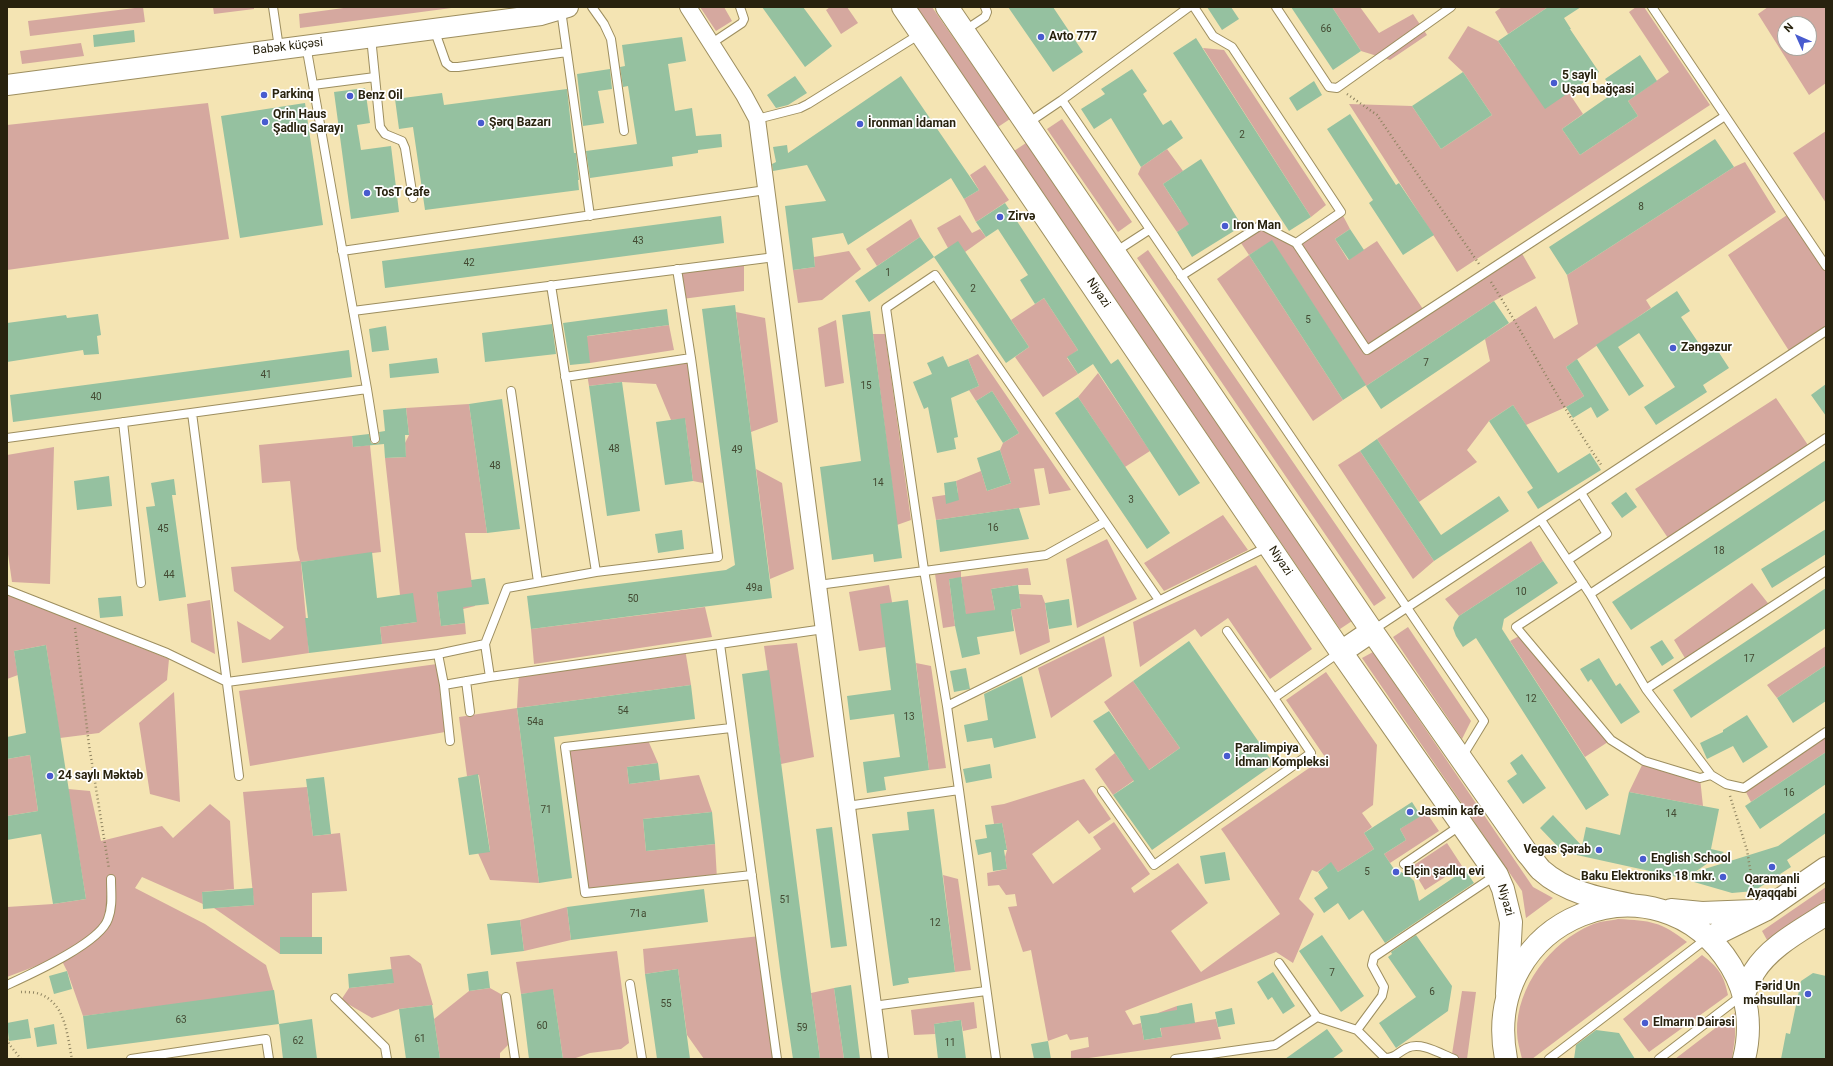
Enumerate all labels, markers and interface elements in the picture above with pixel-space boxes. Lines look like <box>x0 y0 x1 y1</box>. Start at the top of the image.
north arrow <box>1777 16 1817 56</box>
text: N <box>1782 21 1796 35</box>
house number: 66 <box>1320 23 1332 35</box>
place label: Avto 777 <box>1049 30 1097 44</box>
marker: Avto 777 <box>1036 32 1046 42</box>
street label: Babək küçəsi <box>252 36 324 58</box>
place label: 5 saylı Uşaq bağçasi <box>1562 69 1634 97</box>
marker: 5 saylı Uşaq bağçasi <box>1549 78 1559 88</box>
place label: Parkinq <box>272 88 314 102</box>
place label: Benz Oil <box>358 89 403 103</box>
marker: Parkinq <box>259 90 269 100</box>
marker: Benz Oil <box>345 91 355 101</box>
place label: Qrin Haus Şadlıq Sarayı <box>273 108 343 136</box>
place label: Şərq Bazarı <box>489 116 551 130</box>
marker: Qrin Haus Şadlıq Sarayı <box>260 117 270 127</box>
place label: İronman İdaman <box>868 117 956 131</box>
marker: Şərq Bazarı <box>476 118 486 128</box>
marker: İronman İdaman <box>855 119 865 129</box>
house number: 2 <box>1239 129 1245 141</box>
place label: TosT Cafe <box>375 186 430 200</box>
marker: TosT Cafe <box>362 188 372 198</box>
house number: 8 <box>1638 201 1644 213</box>
place label: Zirvə <box>1008 210 1035 224</box>
marker: Zirvə <box>995 212 1005 222</box>
place label: Iron Man <box>1233 219 1281 233</box>
marker: Iron Man <box>1220 221 1230 231</box>
house number: 43 <box>632 235 644 247</box>
house number: 42 <box>463 257 475 269</box>
house number: 1 <box>885 267 891 279</box>
street label: Niyazi <box>1083 276 1113 310</box>
house number: 2 <box>970 283 976 295</box>
house number: 5 <box>1305 314 1311 326</box>
place label: Zəngəzur <box>1681 341 1732 355</box>
marker: Zəngəzur <box>1668 343 1678 353</box>
house number: 7 <box>1423 357 1429 369</box>
house number: 41 <box>260 369 272 381</box>
house number: 15 <box>860 380 872 392</box>
house number: 40 <box>90 391 102 403</box>
house number: 48 <box>608 443 620 455</box>
house number: 49 <box>731 444 743 456</box>
house number: 48 <box>489 460 501 472</box>
house number: 14 <box>872 477 884 489</box>
house number: 3 <box>1128 494 1134 506</box>
house number: 16 <box>987 522 999 534</box>
house number: 45 <box>157 523 169 535</box>
street label: Niyazi <box>1265 544 1295 578</box>
house number: 18 <box>1713 545 1725 557</box>
house number: 44 <box>163 569 175 581</box>
house number: 49a <box>746 582 762 594</box>
house number: 10 <box>1515 586 1527 598</box>
house number: 50 <box>627 593 639 605</box>
house number: 17 <box>1743 653 1755 665</box>
house number: 12 <box>1525 693 1537 705</box>
house number: 54 <box>617 705 629 717</box>
house number: 13 <box>903 711 915 723</box>
house number: 54a <box>527 716 543 728</box>
place label: Paralimpiya İdman Kompleksi <box>1235 742 1329 770</box>
marker: Paralimpiya İdman Kompleksi <box>1222 751 1232 761</box>
place label: 24 saylı Məktəb <box>58 769 143 783</box>
marker: 24 saylı Məktəb <box>45 771 55 781</box>
house number: 16 <box>1783 787 1795 799</box>
house number: 71 <box>540 804 552 816</box>
place label: Jasmin kafe <box>1418 805 1484 819</box>
marker: Jasmin kafe <box>1405 807 1415 817</box>
house number: 14 <box>1665 808 1677 820</box>
place label: Vegas Şərab <box>1523 843 1591 857</box>
marker: Vegas Şərab <box>1594 845 1604 855</box>
place label: English School <box>1651 852 1731 866</box>
marker: English School <box>1638 854 1648 864</box>
marker: Qaramanli Ayaqqabi <box>1767 862 1777 872</box>
place label: Elçin şadlıq evi <box>1404 865 1484 879</box>
house number: 5 <box>1364 866 1370 878</box>
marker: Elçin şadlıq evi <box>1391 867 1401 877</box>
place label: Baku Elektroniks 18 mkr. <box>1581 870 1715 884</box>
marker: Baku Elektroniks 18 mkr. <box>1718 872 1728 882</box>
place label: Qaramanli Ayaqqabi <box>1744 873 1800 901</box>
street label: Niyazi <box>1494 882 1516 918</box>
house number: 51 <box>779 894 791 906</box>
house number: 71a <box>630 908 646 920</box>
house number: 12 <box>929 917 941 929</box>
house number: 7 <box>1329 967 1335 979</box>
place label: Fərid Un məhsulları <box>1743 980 1800 1008</box>
house number: 6 <box>1429 986 1435 998</box>
marker: Fərid Un məhsulları <box>1803 989 1813 999</box>
house number: 55 <box>660 998 672 1010</box>
house number: 63 <box>175 1014 187 1026</box>
place label: Elmarın Dairəsi <box>1653 1016 1735 1030</box>
marker: Elmarın Dairəsi <box>1640 1018 1650 1028</box>
house number: 60 <box>536 1020 548 1032</box>
house number: 59 <box>796 1022 808 1034</box>
house number: 61 <box>414 1033 426 1045</box>
house number: 62 <box>292 1035 304 1047</box>
house number: 11 <box>944 1037 956 1049</box>

